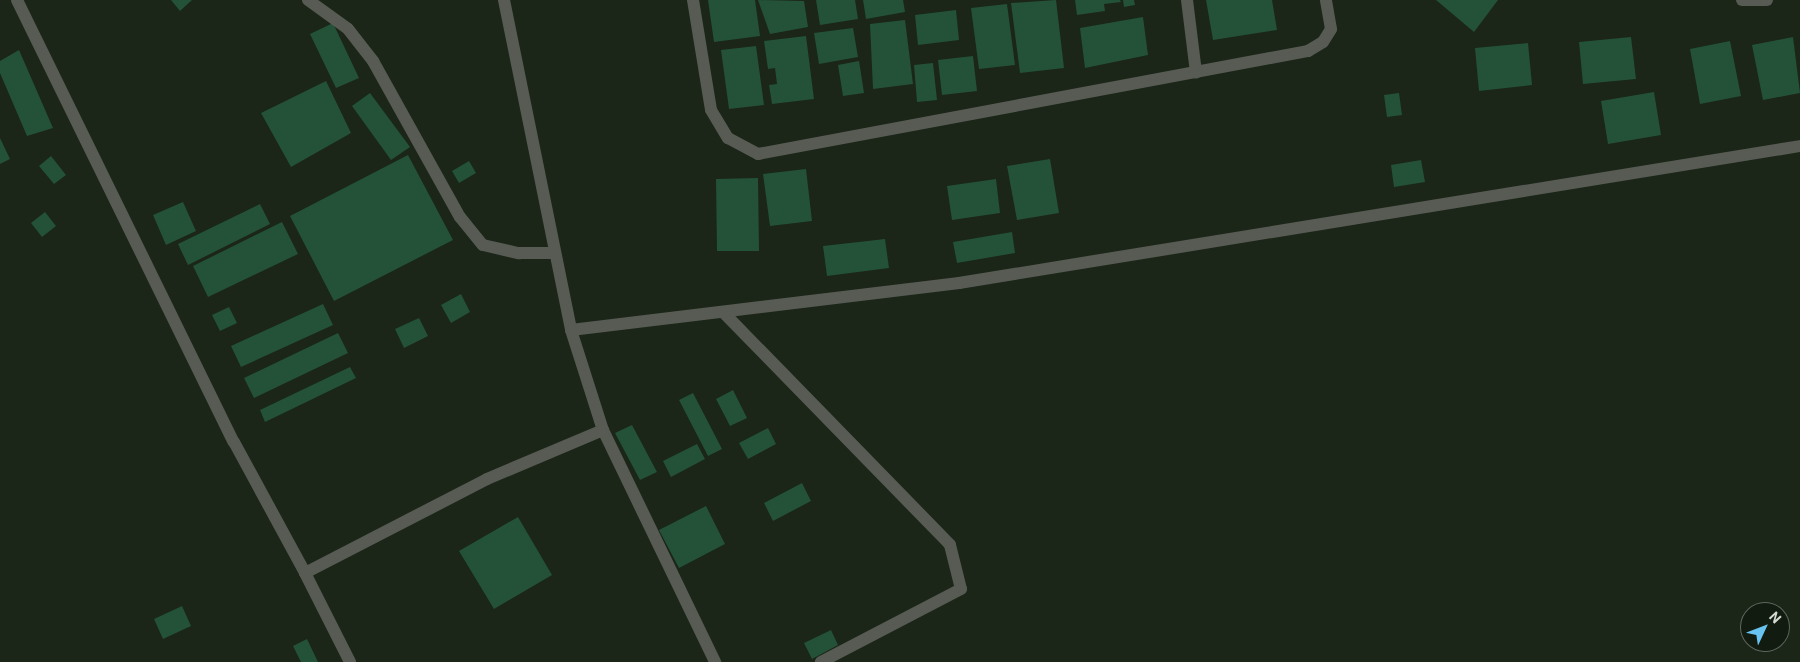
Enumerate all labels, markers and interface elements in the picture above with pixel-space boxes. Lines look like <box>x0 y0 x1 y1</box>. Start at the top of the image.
north arrow <box>1740 602 1790 652</box>
text: N <box>1766 608 1784 627</box>

